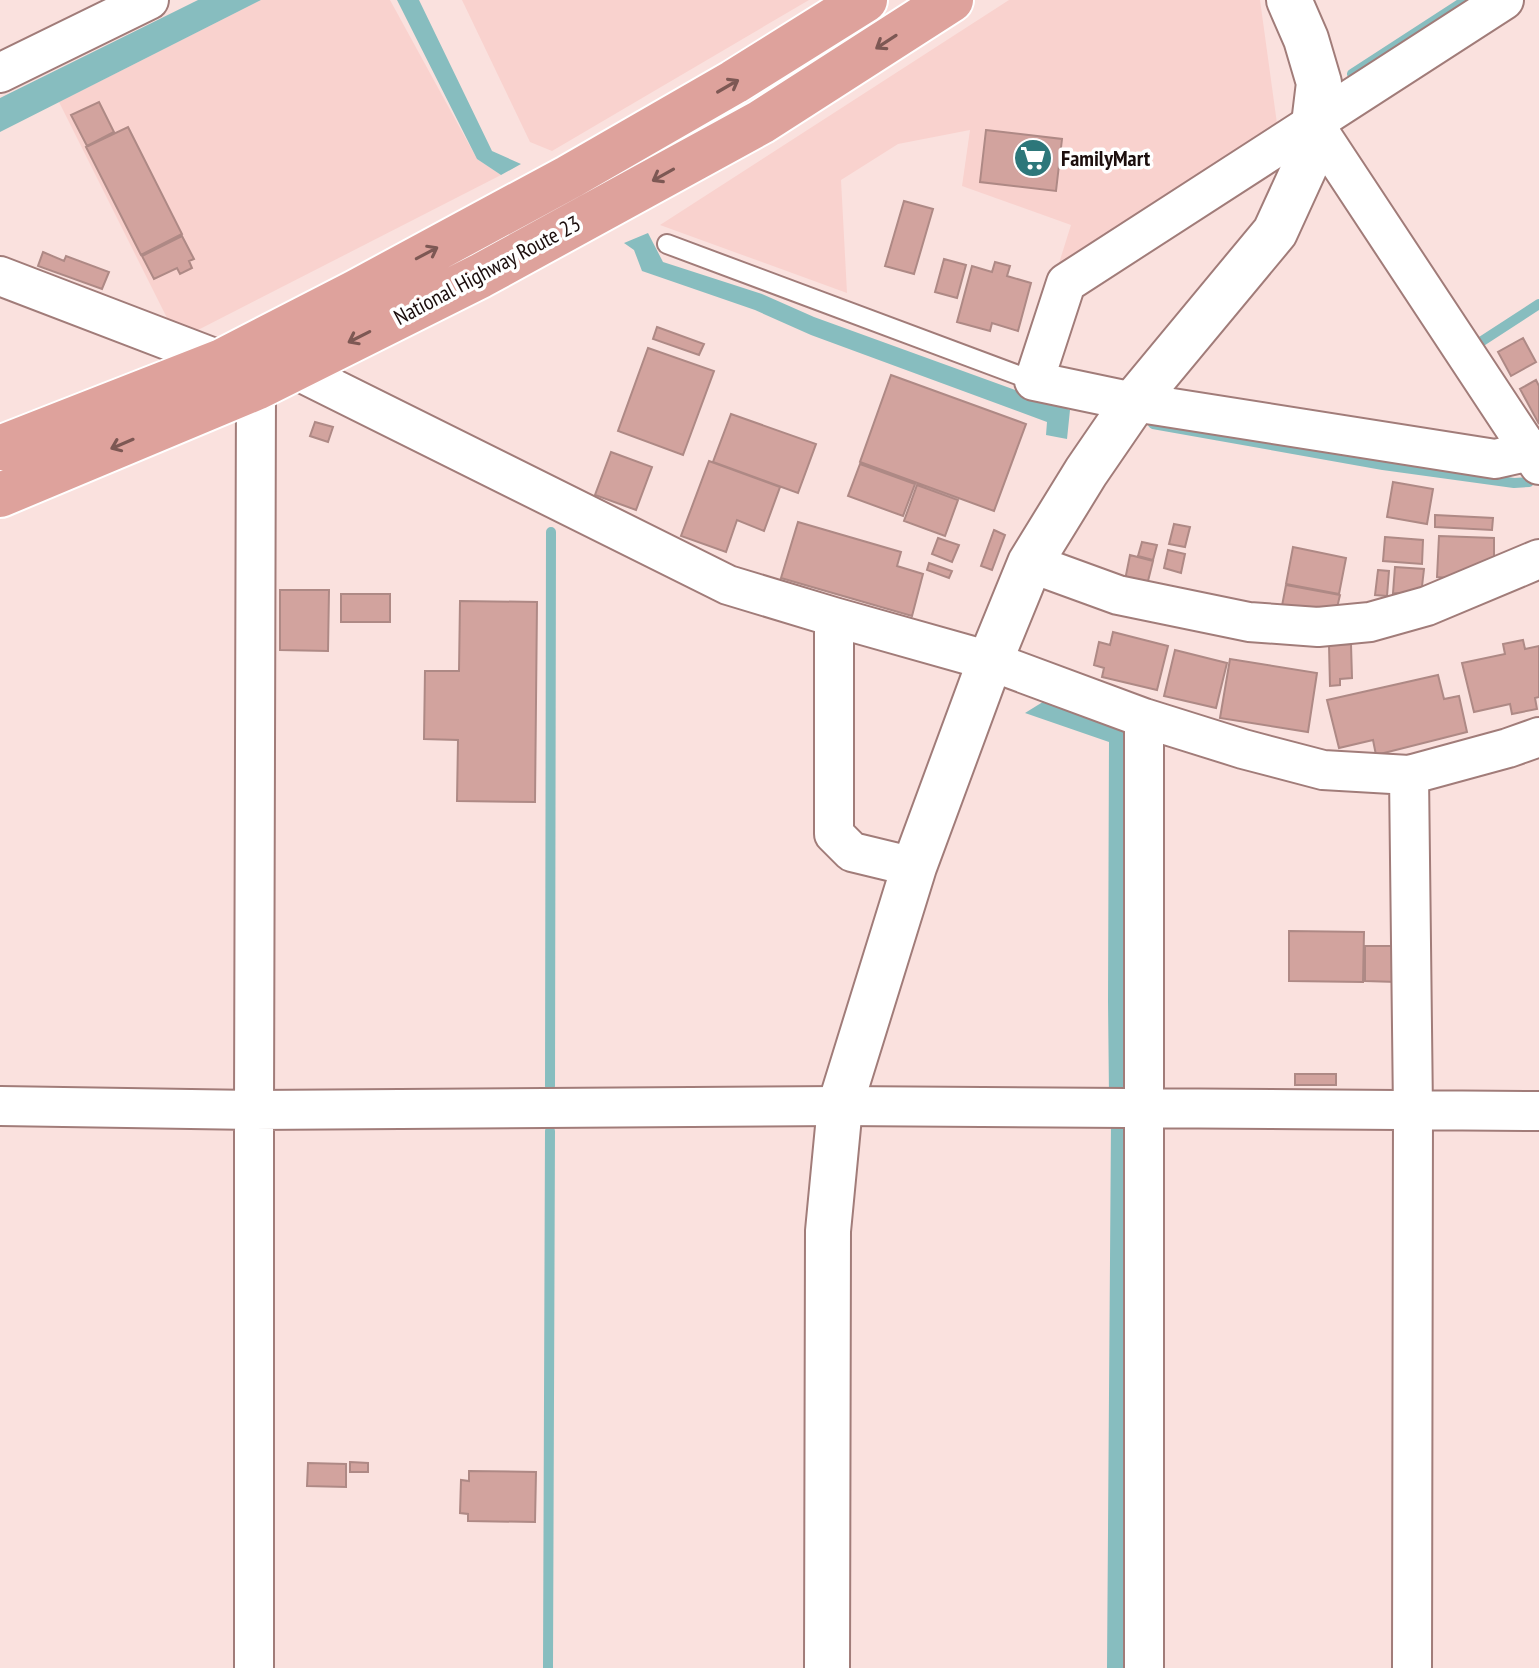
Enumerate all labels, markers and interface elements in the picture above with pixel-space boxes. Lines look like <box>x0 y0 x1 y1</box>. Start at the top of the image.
one-way arrow <box>875 35 898 51</box>
one-way arrow <box>715 78 739 93</box>
supermarket icon: FamilyMart <box>1012 137 1054 179</box>
place label: FamilyMart <box>1061 144 1151 172</box>
one-way arrow <box>651 168 675 184</box>
street label: National Highway Route 23 <box>389 209 585 331</box>
one-way arrow <box>415 245 439 261</box>
one-way arrow <box>347 330 371 345</box>
one-way arrow <box>110 438 135 452</box>

